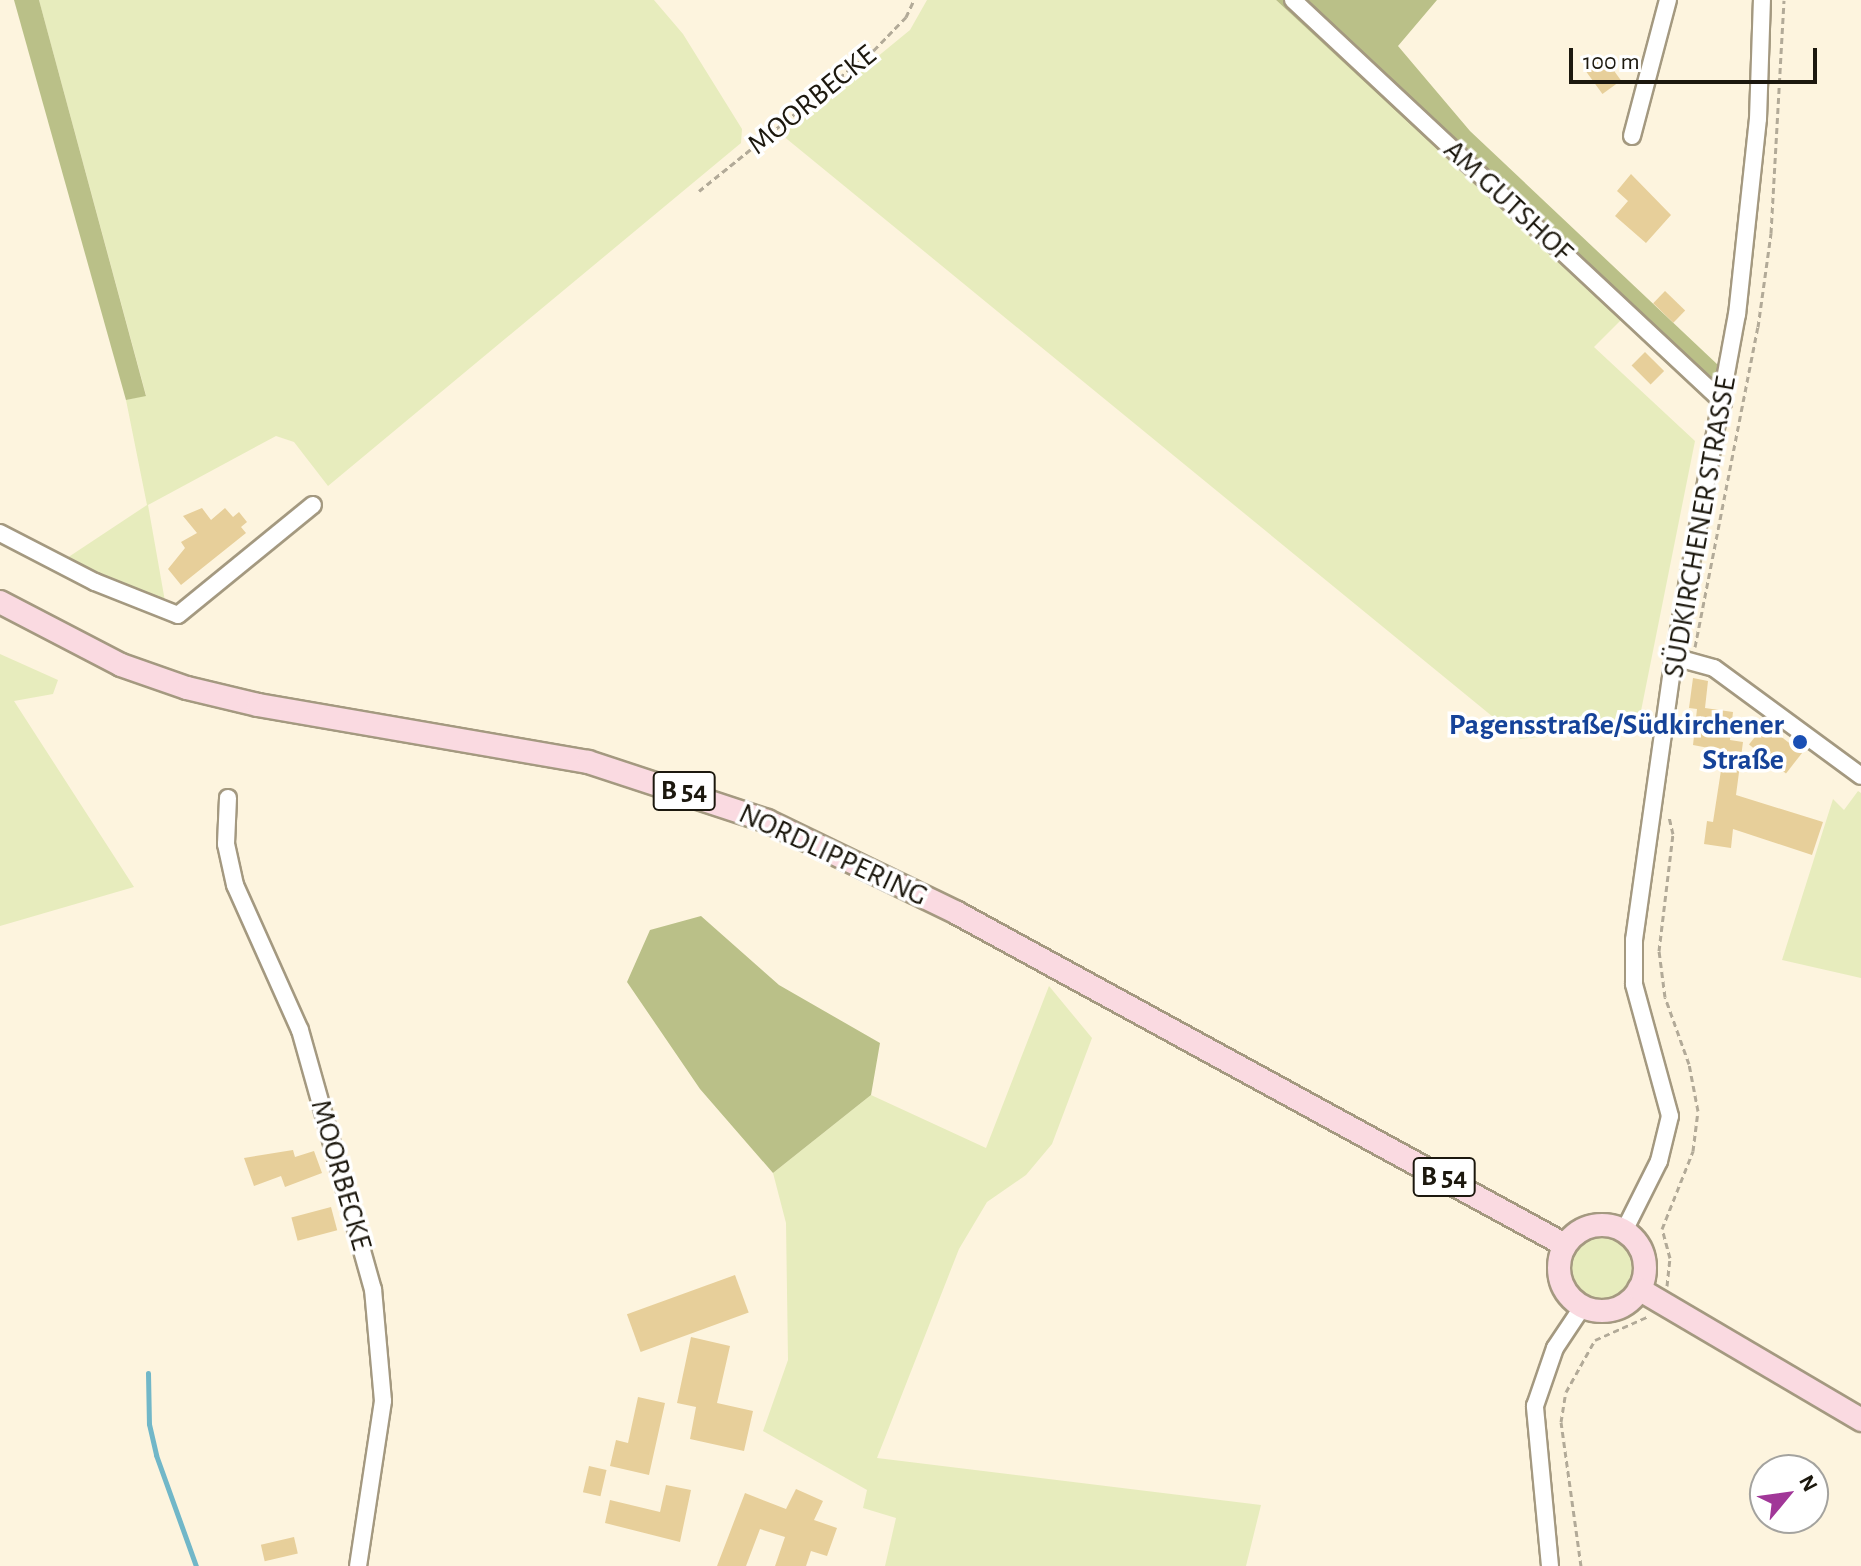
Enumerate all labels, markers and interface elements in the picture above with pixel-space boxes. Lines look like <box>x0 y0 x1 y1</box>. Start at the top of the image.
scale bar <box>1573 32 1821 82</box>
street label: MOORBECKE <box>740 37 884 163</box>
text: 100 m <box>1583 50 1640 74</box>
street label: AM GUTSHOF <box>1436 132 1580 270</box>
street label: SÜDKIRCHENER STRASSE <box>1656 373 1744 681</box>
place label: Pagensstraße/Südkirchener Straße <box>1449 707 1784 778</box>
marker: Pagensstraße/Südkirchener Straße <box>1791 733 1809 751</box>
road number: B 54 <box>652 767 716 815</box>
street label: NORDLIPPERING <box>733 796 933 914</box>
street label: MOORBECKE <box>302 1096 380 1254</box>
road number: B 54 <box>1412 1153 1476 1201</box>
north arrow <box>1749 1454 1829 1534</box>
text: N <box>1795 1471 1822 1495</box>

